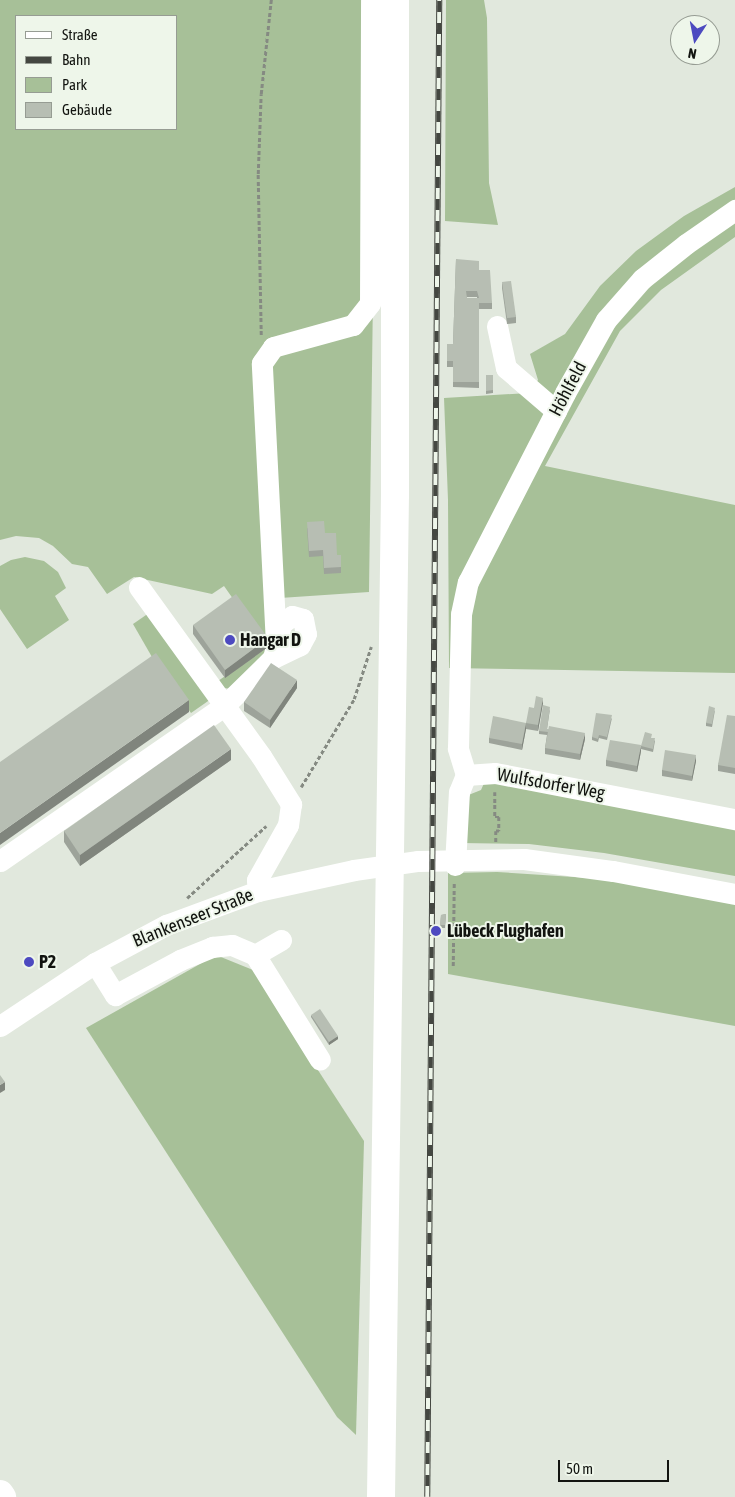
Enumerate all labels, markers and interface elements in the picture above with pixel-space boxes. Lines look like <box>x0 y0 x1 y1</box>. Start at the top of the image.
legend <box>15 15 178 130</box>
north arrow <box>670 15 720 65</box>
text: Straße <box>62 26 98 43</box>
text: N <box>687 45 698 62</box>
text: Bahn <box>62 51 91 68</box>
text: Park <box>62 76 87 93</box>
text: Gebäude <box>62 101 112 118</box>
street label: Höhlfeld <box>545 358 591 420</box>
place label: Hangar D <box>240 629 301 651</box>
marker: Hangar D <box>224 634 236 646</box>
street label: Wulfsdorfer Weg <box>495 764 607 804</box>
street label: Blankenseer Straße <box>130 884 256 952</box>
place label: Lübeck Flughafen <box>447 920 564 942</box>
marker: Lübeck Flughafen <box>429 924 443 938</box>
place label: P2 <box>39 951 56 973</box>
marker: P2 <box>23 956 35 968</box>
scale bar <box>560 1450 671 1482</box>
text: 50 m <box>566 1460 593 1477</box>

